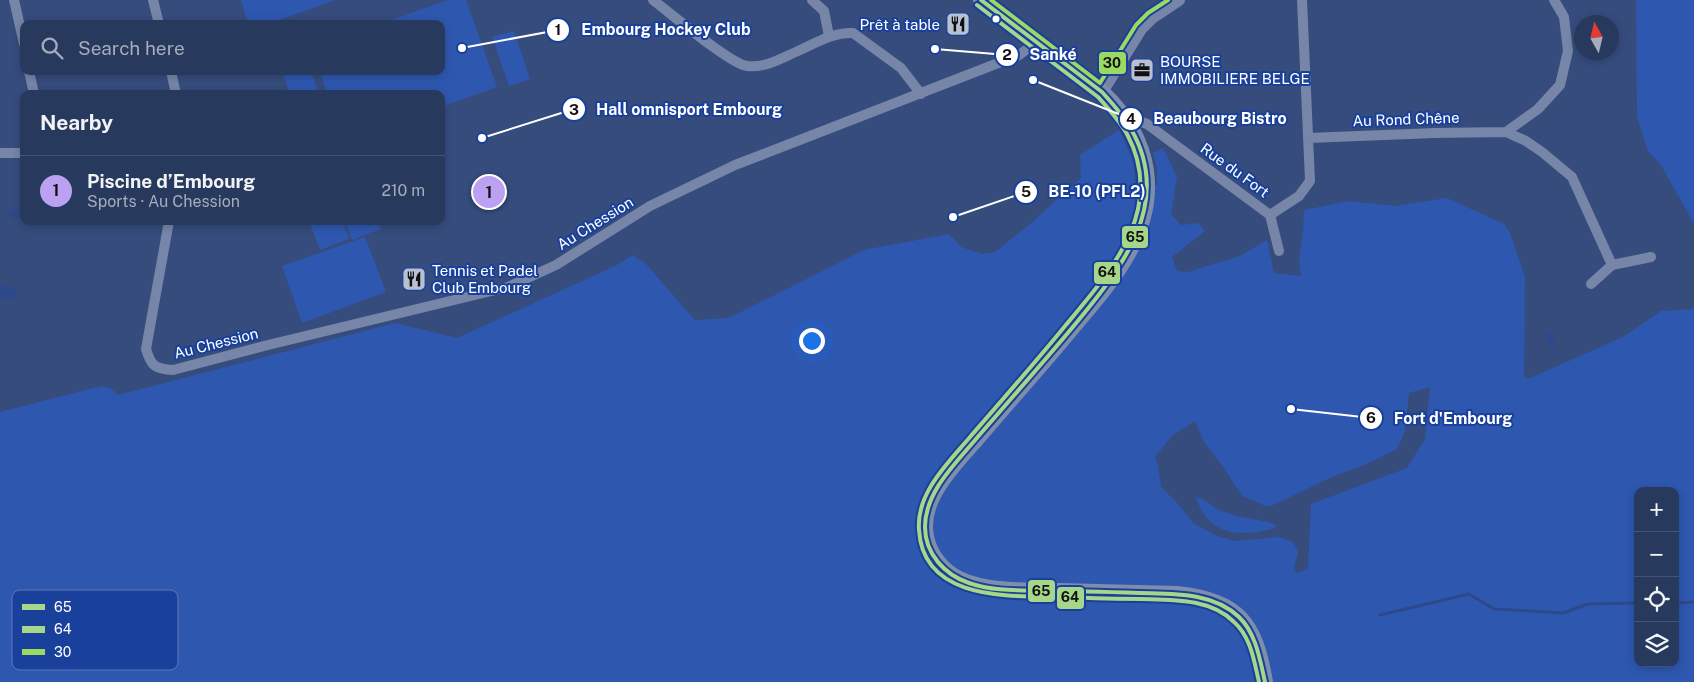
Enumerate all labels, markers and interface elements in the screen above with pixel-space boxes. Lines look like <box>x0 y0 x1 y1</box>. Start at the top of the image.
restaurant icon: Prêt à table <box>945 11 971 37</box>
callout: Embourg Hockey Club <box>546 14 760 45</box>
unlabelled marker <box>991 14 1001 24</box>
north arrow <box>1574 15 1619 60</box>
place label: Prêt à table <box>859 16 940 33</box>
search box <box>20 20 445 75</box>
text: Embourg Hockey Club <box>581 20 751 39</box>
text: 1 <box>555 21 561 38</box>
icon: search <box>38 34 66 62</box>
text: Search here <box>78 37 185 59</box>
callout: Sanké <box>994 39 1087 70</box>
text: Sanké <box>1029 45 1077 64</box>
text: 2 <box>1002 46 1012 63</box>
line badge: 30 <box>1098 51 1127 75</box>
place label: BOURSE IMMOBILIERE BELGE <box>1160 53 1310 87</box>
text: 30 <box>1103 55 1121 71</box>
office icon: BOURSE IMMOBILIERE BELGE <box>1129 57 1155 83</box>
callout: Hall omnisport Embourg <box>561 94 792 125</box>
text: Hall omnisport Embourg <box>596 100 782 119</box>
text: 3 <box>569 101 579 118</box>
callout: Beaubourg Bistro <box>1118 103 1297 134</box>
text: Beaubourg Bistro <box>1153 109 1287 128</box>
street label: Au Rond Chêne <box>1352 109 1460 129</box>
text: Nearby <box>40 110 113 135</box>
text: 4 <box>1126 110 1136 127</box>
street label: Rue du Fort <box>1197 139 1273 201</box>
text: Piscine d’Embourg <box>87 170 255 192</box>
pin: 1 <box>473 173 505 211</box>
callout: BE-10 (PFL2) <box>1013 176 1155 207</box>
text: 1 <box>53 181 59 200</box>
text: 210 m <box>381 181 425 200</box>
text: BE-10 (PFL2) <box>1048 182 1146 201</box>
text: 5 <box>1021 183 1031 200</box>
text: Sports · Au Chession <box>87 192 240 211</box>
street label: Au Chession <box>554 193 636 253</box>
line badge: 65 <box>1121 225 1149 249</box>
text: 65 <box>1126 229 1144 245</box>
line badge: 64 <box>1093 261 1121 285</box>
place label: Tennis et Padel Club Embourg <box>432 262 538 296</box>
text: 64 <box>1098 264 1116 280</box>
restaurant icon: Tennis et Padel Club Embourg <box>401 266 427 292</box>
street label: Au Chession <box>172 324 260 362</box>
your location <box>799 328 825 354</box>
callout: Fort d'Embourg <box>1359 403 1523 434</box>
text: 6 <box>1366 409 1376 426</box>
text: Fort d'Embourg <box>1394 409 1512 428</box>
map controls <box>1634 487 1679 667</box>
button: + <box>1634 487 1679 532</box>
button: − <box>1634 532 1679 577</box>
button: locate <box>1634 577 1679 622</box>
line badge: 65 <box>1027 579 1056 603</box>
text: 65 <box>1032 583 1050 599</box>
line badge: 64 <box>1056 586 1085 610</box>
text: 64 <box>1061 589 1079 605</box>
legend <box>12 590 178 670</box>
text: 65 <box>54 599 72 615</box>
text: 64 <box>54 621 72 637</box>
button: layers <box>1634 622 1679 667</box>
text: 30 <box>54 644 71 660</box>

